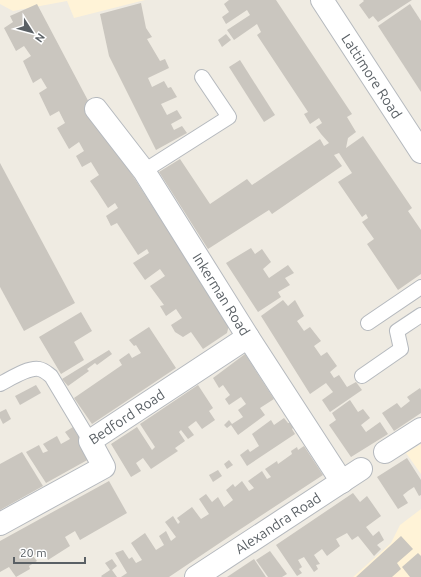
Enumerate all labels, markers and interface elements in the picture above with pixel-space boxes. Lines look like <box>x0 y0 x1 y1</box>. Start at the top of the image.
north arrow <box>12 12 52 52</box>
text: N <box>33 31 47 45</box>
street label: Lattimore Road <box>338 31 405 122</box>
street label: Inkerman Road <box>189 250 253 339</box>
street label: Bedford Road <box>86 386 168 448</box>
street label: Alexandra Road <box>232 490 324 557</box>
scale bar <box>14 539 85 565</box>
text: 20 m <box>20 546 47 559</box>

